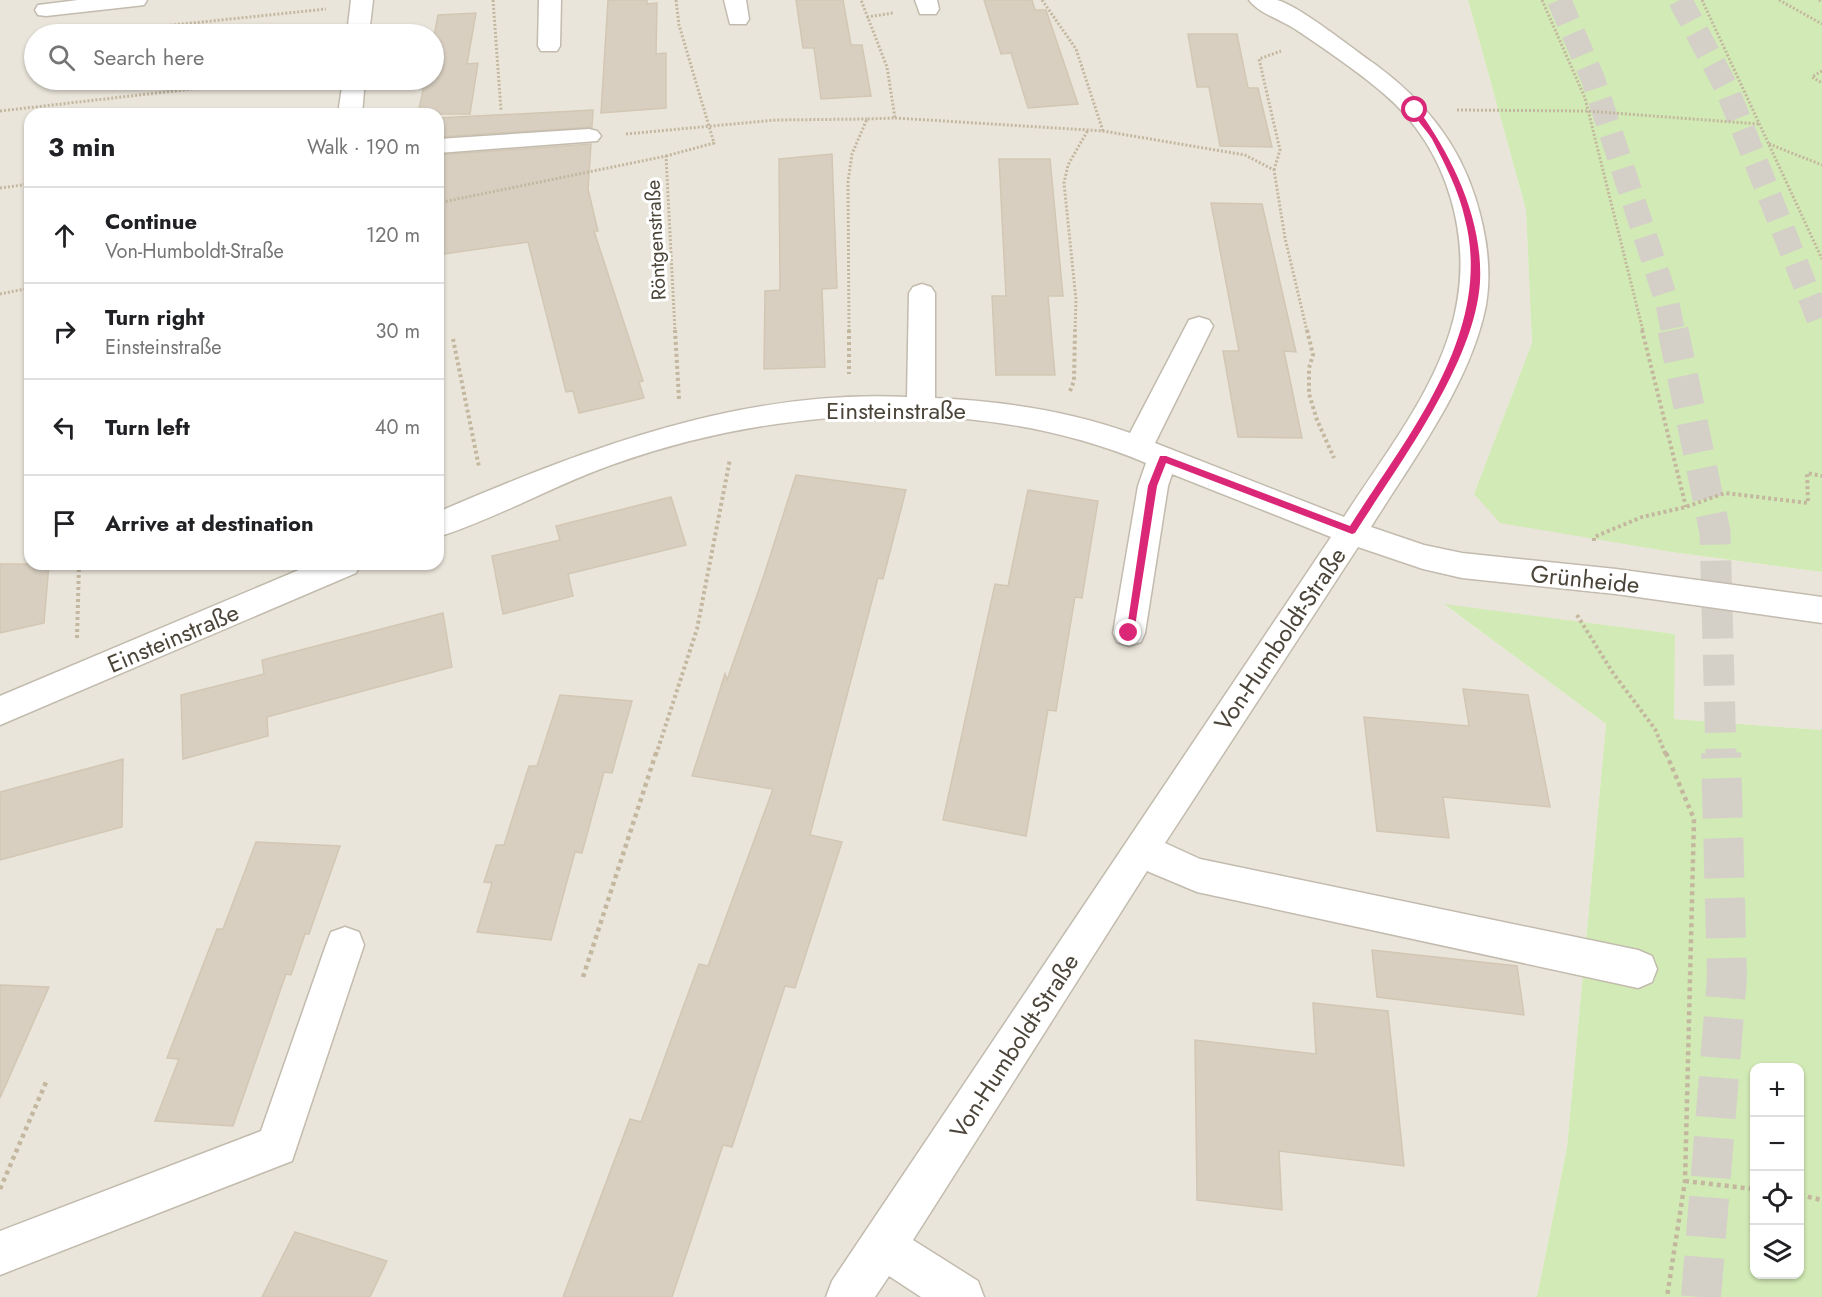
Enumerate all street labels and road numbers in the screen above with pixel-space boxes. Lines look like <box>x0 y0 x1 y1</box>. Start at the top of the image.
street label: Röntgenstraße <box>638 179 674 301</box>
street label: Einsteinstraße <box>826 393 966 428</box>
street label: Von-Humboldt-Straße <box>1206 540 1354 738</box>
street label: Grünheide <box>1529 556 1641 602</box>
street label: Einsteinstraße <box>102 595 244 681</box>
street label: Von-Humboldt-Straße <box>941 947 1087 1145</box>

